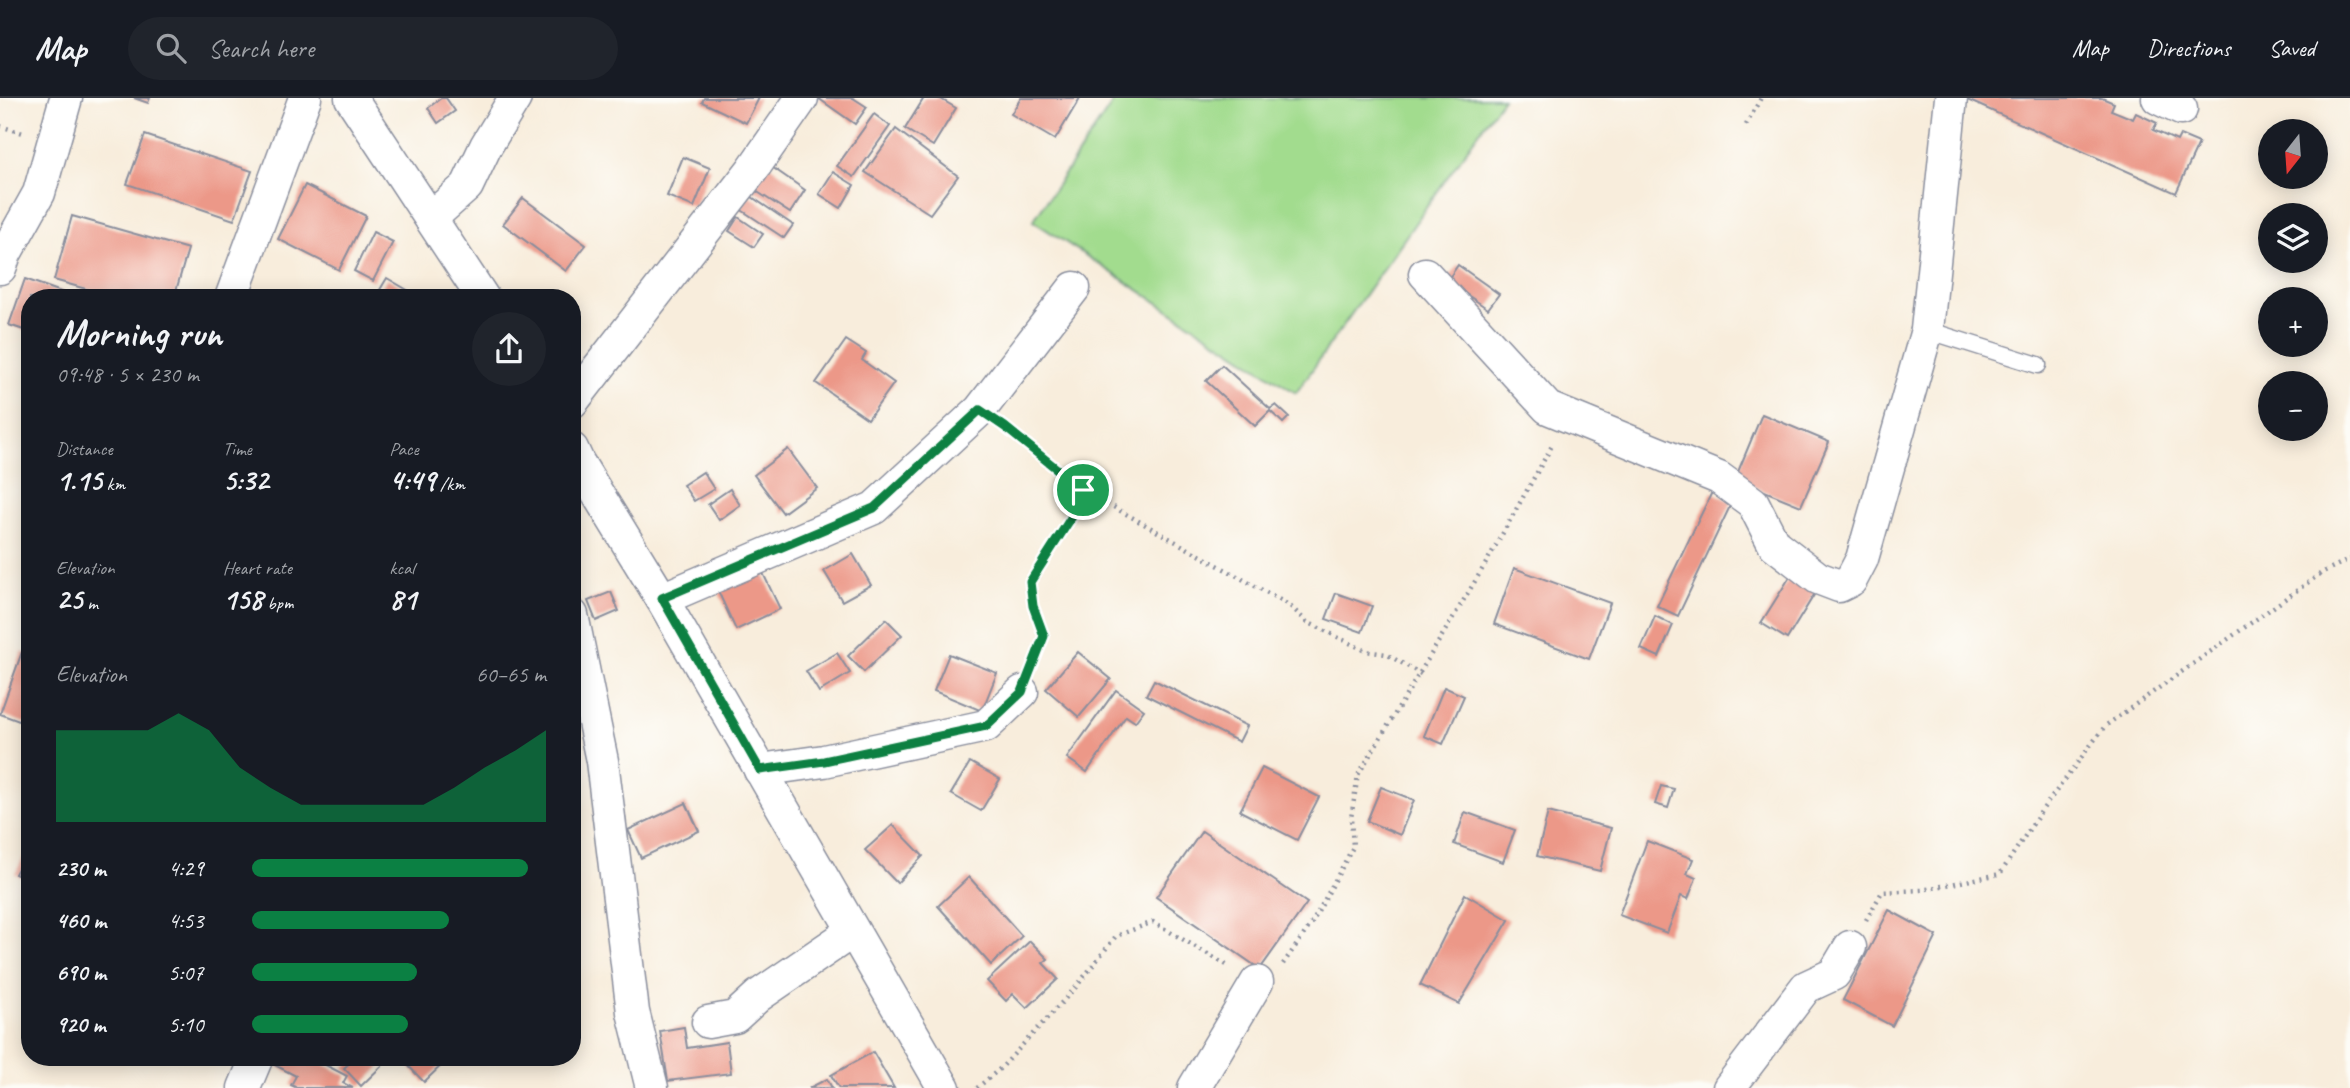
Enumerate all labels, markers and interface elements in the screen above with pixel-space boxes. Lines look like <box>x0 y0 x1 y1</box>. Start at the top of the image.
search box <box>128 17 618 80</box>
text: Map <box>35 27 86 69</box>
icon: search <box>152 29 190 67</box>
text: Search here <box>208 32 314 65</box>
text: Map <box>2072 33 2109 63</box>
text: Directions <box>2147 33 2230 63</box>
text: Saved <box>2268 33 2315 63</box>
north arrow <box>2258 119 2328 189</box>
map controls <box>2258 119 2328 441</box>
button: layers <box>2258 203 2328 273</box>
button: + <box>2258 287 2328 357</box>
text: Morning run <box>56 310 222 357</box>
button: share <box>472 312 546 386</box>
text: 09:48 · 5 × 230 m <box>56 360 199 389</box>
button: − <box>2258 371 2328 441</box>
text: Distance <box>56 437 113 461</box>
text: Time <box>223 437 252 461</box>
text: Pace <box>389 437 419 461</box>
pin <box>1053 460 1113 520</box>
text: 1.15 <box>56 461 102 499</box>
text: 5:32 <box>223 461 269 499</box>
text: 4:49 <box>389 461 435 499</box>
icon: arrive <box>1064 471 1102 509</box>
text: km <box>102 472 125 496</box>
text: /km <box>435 472 465 496</box>
text: Elevation <box>56 556 114 580</box>
text: Heart rate <box>223 556 292 580</box>
text: kcal <box>389 556 414 580</box>
text: 25 <box>56 580 83 618</box>
text: 158 <box>223 580 263 618</box>
text: 81 <box>389 580 416 618</box>
text: m <box>83 591 98 615</box>
text: bpm <box>263 591 293 615</box>
text: Elevation <box>56 660 127 689</box>
text: 60–65 m <box>476 660 546 689</box>
text: 230 m <box>56 854 106 883</box>
text: 4:29 <box>168 854 204 883</box>
text: 460 m <box>56 906 106 935</box>
text: 4:53 <box>168 906 204 935</box>
text: 690 m <box>56 958 106 987</box>
text: 5:07 <box>168 958 204 987</box>
text: 920 m <box>56 1010 105 1039</box>
text: 5:10 <box>168 1010 204 1039</box>

